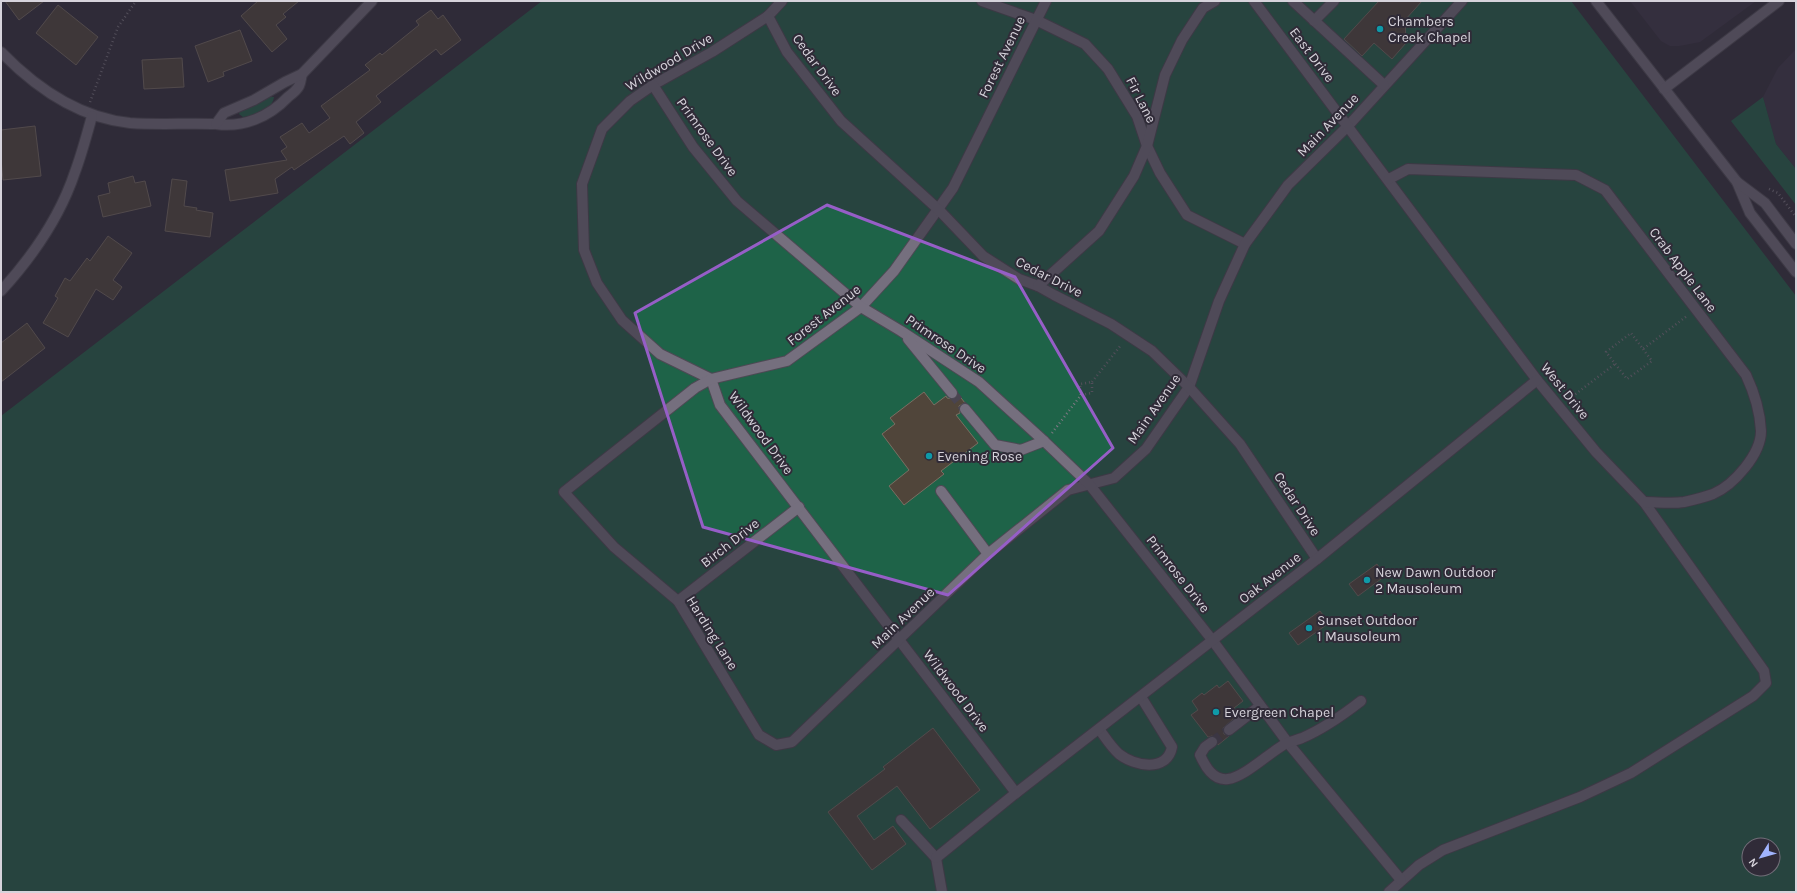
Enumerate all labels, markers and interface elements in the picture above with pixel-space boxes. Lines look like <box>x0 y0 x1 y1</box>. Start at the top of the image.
street label: Forest Avenue <box>975 13 1029 101</box>
place label: Chambers Creek Chapel <box>1388 13 1471 46</box>
street label: East Drive <box>1286 24 1338 86</box>
marker: Chambers Creek Chapel <box>1375 24 1385 34</box>
street label: Wildwood Drive <box>622 29 716 95</box>
street label: Cedar Drive <box>789 31 845 99</box>
street label: Fir Lane <box>1122 74 1160 126</box>
street label: Main Avenue <box>1294 90 1362 160</box>
street label: Primrose Drive <box>673 94 741 180</box>
street label: Crab Apple Lane <box>1646 224 1720 316</box>
street label: Cedar Drive <box>1013 253 1085 301</box>
street label: Forest Avenue <box>784 281 864 349</box>
street label: Primrose Drive <box>903 311 989 377</box>
street label: West Drive <box>1537 359 1593 423</box>
street label: Main Avenue <box>1124 371 1184 447</box>
street label: Wildwood Drive <box>725 388 797 478</box>
place label: Evening Rose <box>937 448 1022 465</box>
marker: Evening Rose <box>924 451 934 461</box>
street label: Cedar Drive <box>1270 469 1324 539</box>
street label: Birch Drive <box>697 515 763 571</box>
street label: Primrose Drive <box>1143 532 1213 616</box>
street label: Oak Avenue <box>1236 549 1304 607</box>
place label: New Dawn Outdoor 2 Mausoleum <box>1375 564 1496 597</box>
marker: New Dawn Outdoor 2 Mausoleum <box>1362 575 1372 585</box>
street label: Main Avenue <box>868 584 938 652</box>
street label: Harding Lane <box>682 593 742 673</box>
place label: Sunset Outdoor 1 Mausoleum <box>1317 612 1418 645</box>
marker: Sunset Outdoor 1 Mausoleum <box>1304 623 1314 633</box>
street label: Wildwood Drive <box>920 646 992 736</box>
place label: Evergreen Chapel <box>1224 704 1334 721</box>
marker: Evergreen Chapel <box>1211 707 1221 717</box>
north arrow <box>1741 837 1781 877</box>
text: N <box>1746 856 1761 870</box>

